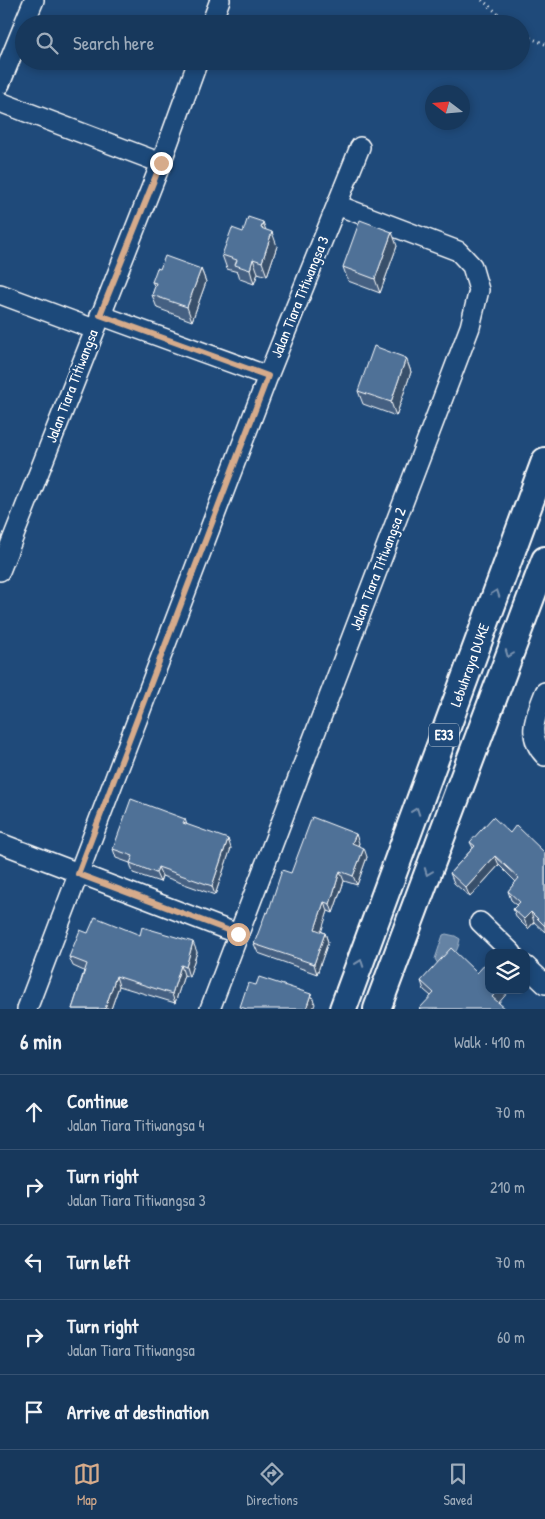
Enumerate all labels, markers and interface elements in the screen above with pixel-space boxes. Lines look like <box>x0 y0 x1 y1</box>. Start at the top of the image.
search box <box>15 15 530 70</box>
icon: search <box>33 29 61 57</box>
text: Search here <box>73 30 154 56</box>
north arrow <box>425 85 470 130</box>
route end <box>150 152 173 175</box>
street label: Jalan Tiara Titiwangsa 3 <box>265 232 334 361</box>
street label: Jalan Tiara Titiwangsa <box>40 326 103 445</box>
street label: Jalan Tiara Titiwangsa 2 <box>344 504 411 633</box>
one-way arrow <box>490 589 500 597</box>
street label: Lebuhraya DUKE <box>445 620 494 709</box>
one-way arrow <box>505 650 515 658</box>
road number: E33 <box>429 724 459 746</box>
one-way arrow <box>410 807 420 816</box>
one-way arrow <box>424 867 434 876</box>
route start <box>227 923 250 946</box>
map controls <box>485 949 530 994</box>
button: layers <box>485 949 530 994</box>
one-way arrow <box>354 959 364 968</box>
text: 6 min <box>20 1027 62 1056</box>
text: Walk · 410 m <box>454 1031 525 1053</box>
text: Continue <box>67 1088 128 1114</box>
icon: ahead <box>20 1098 48 1126</box>
text: 70 m <box>495 1101 525 1123</box>
text: Jalan Tiara Titiwangsa 4 <box>67 1114 204 1136</box>
text: Turn right <box>67 1163 138 1189</box>
icon: right <box>20 1173 48 1201</box>
text: 210 m <box>490 1176 525 1198</box>
text: Jalan Tiara Titiwangsa 3 <box>67 1189 206 1211</box>
icon: left <box>20 1248 48 1276</box>
text: Turn left <box>67 1249 130 1275</box>
text: 70 m <box>495 1251 525 1273</box>
text: Turn right <box>67 1313 138 1339</box>
icon: right <box>20 1323 48 1351</box>
text: 60 m <box>497 1326 525 1348</box>
text: Jalan Tiara Titiwangsa <box>67 1339 195 1361</box>
icon: arrive <box>20 1398 48 1426</box>
text: Arrive at destination <box>67 1399 209 1425</box>
tab: Map <box>73 1460 101 1509</box>
tab: Directions <box>246 1460 298 1509</box>
tab: Saved <box>444 1460 472 1509</box>

